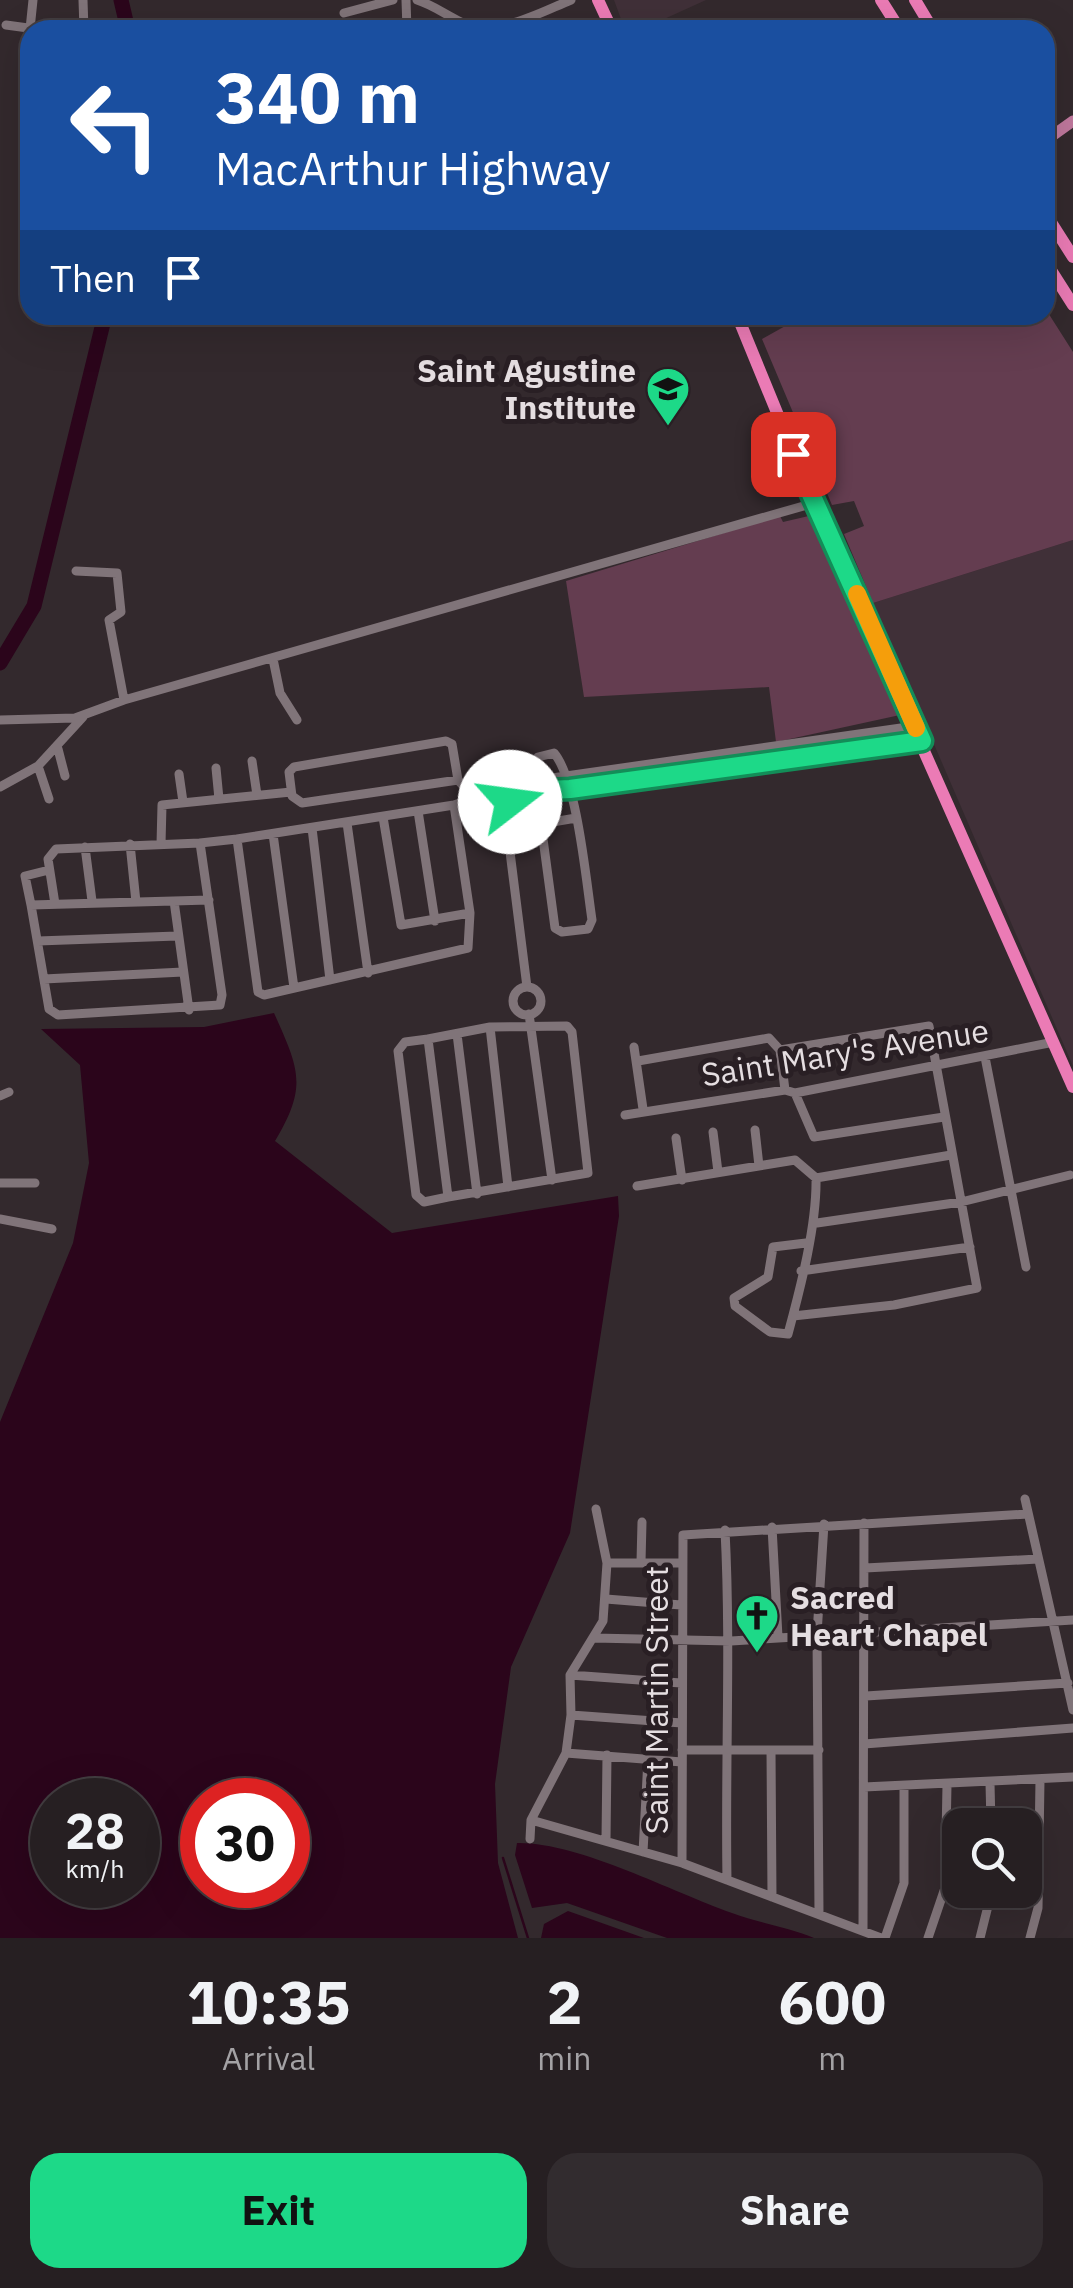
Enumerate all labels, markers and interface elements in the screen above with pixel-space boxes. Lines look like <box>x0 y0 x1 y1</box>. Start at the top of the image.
text: 340 m <box>215 51 420 142</box>
icon: left <box>50 60 180 190</box>
text: MacArthur Highway <box>215 139 611 197</box>
icon: arrive <box>156 250 211 305</box>
text: Then <box>50 253 136 302</box>
place label: Saint Agustine Institute <box>417 349 636 428</box>
school or university icon: Saint Agustine Institute <box>645 366 691 427</box>
pin <box>751 412 836 497</box>
icon: arrive <box>766 427 821 482</box>
position arrow <box>458 750 562 854</box>
street label: Saint Mary's Avenue <box>698 1009 991 1095</box>
street label: Saint Martin Street <box>635 1566 677 1834</box>
place label: Sacred Heart Chapel <box>790 1576 988 1655</box>
church icon: Sacred Heart Chapel <box>734 1593 780 1654</box>
speed limit sign: 30 <box>180 1778 310 1908</box>
text: 28 <box>65 1798 125 1863</box>
map controls <box>942 1808 1042 1908</box>
button: search <box>942 1808 1042 1908</box>
text: km/h <box>66 1852 124 1885</box>
text: 10:35 <box>187 1962 351 2041</box>
text: 2 <box>546 1962 582 2041</box>
text: 600 <box>778 1962 886 2041</box>
text: Arrival <box>222 2037 315 2079</box>
text: min <box>537 2037 591 2079</box>
text: m <box>818 2037 846 2079</box>
button: Exit <box>30 2153 527 2268</box>
button: Share <box>547 2153 1043 2268</box>

